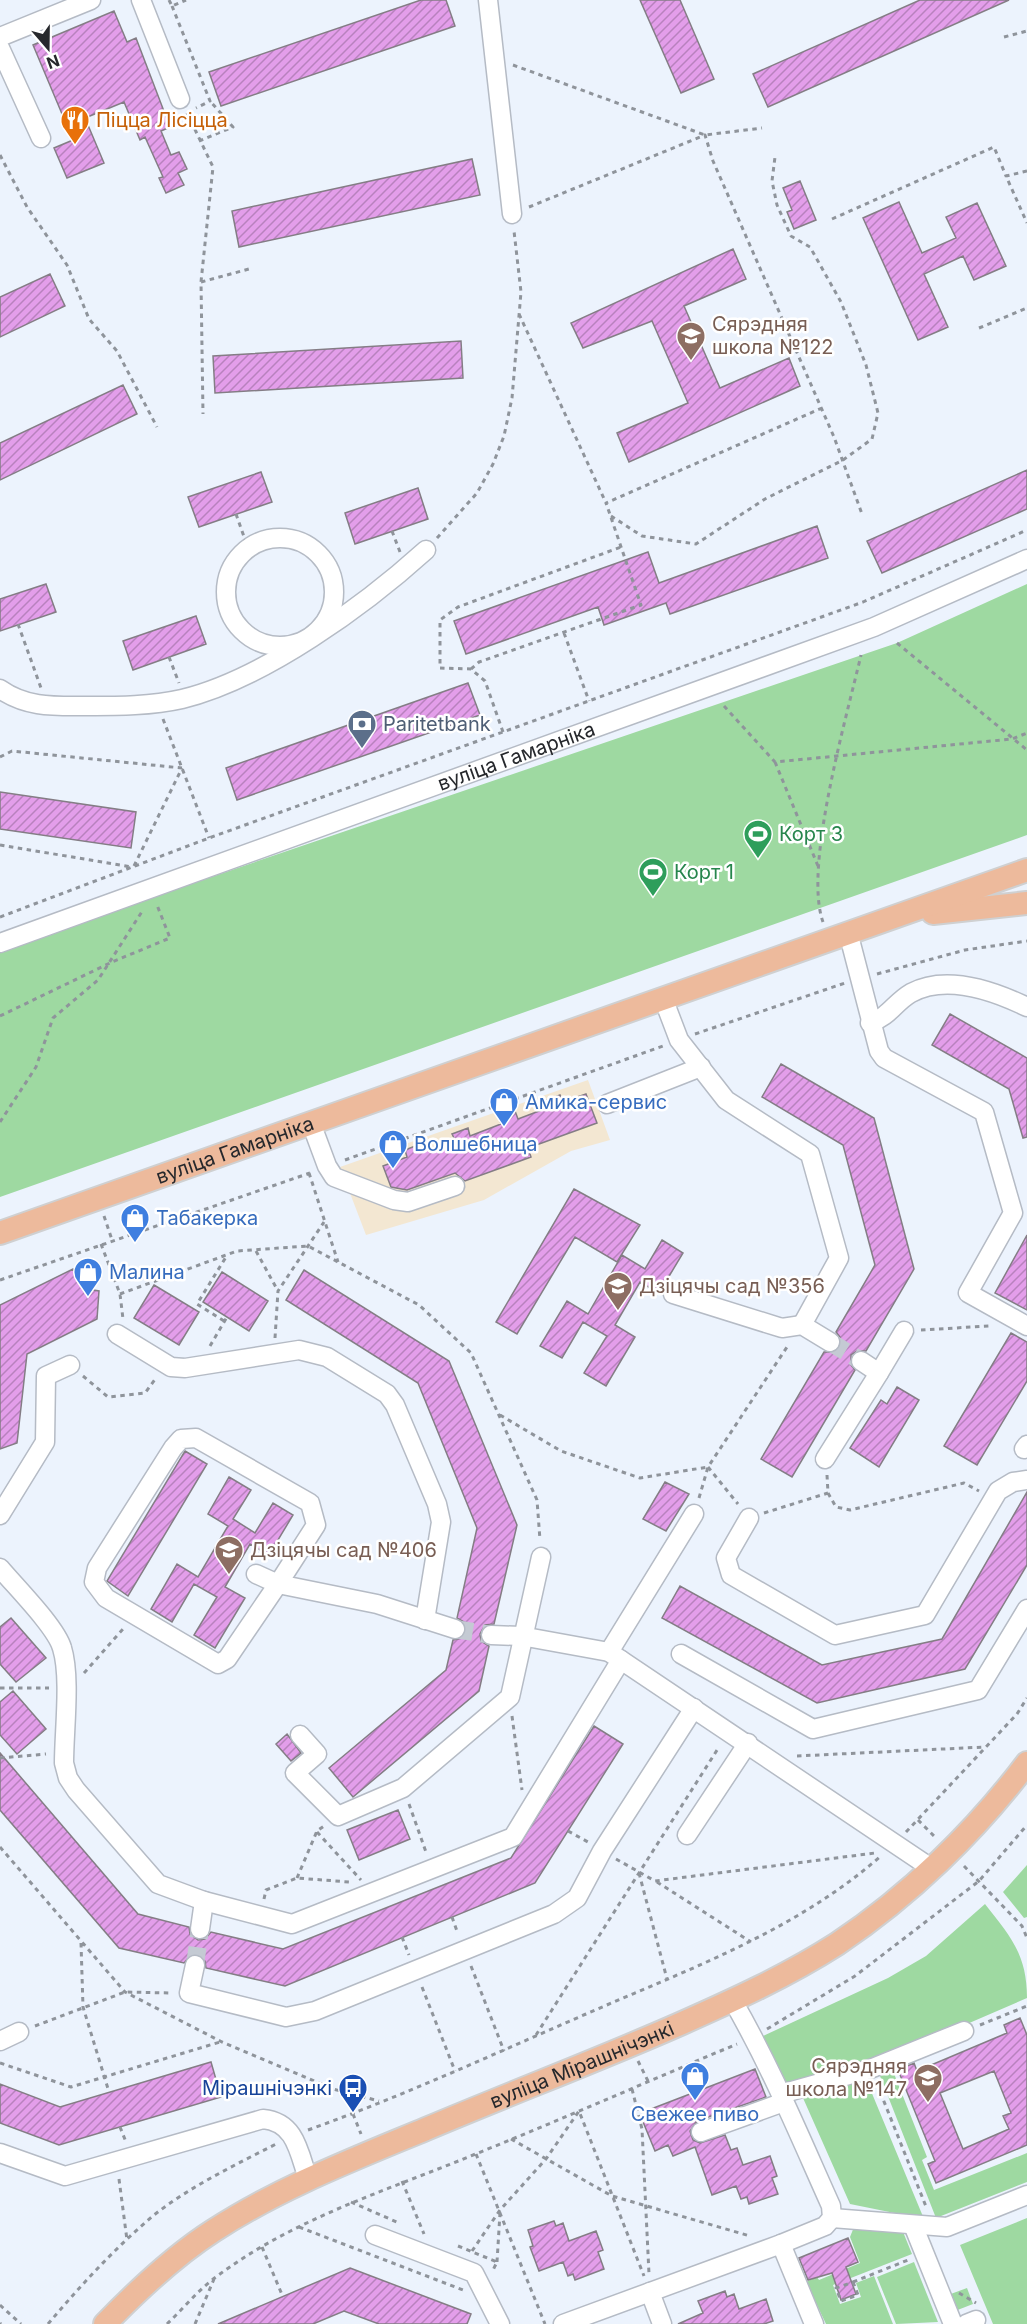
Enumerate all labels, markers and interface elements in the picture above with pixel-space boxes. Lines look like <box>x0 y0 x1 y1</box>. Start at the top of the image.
north arrow <box>18 18 78 78</box>
text: N <box>44 51 62 74</box>
restaurant icon: Піцца Лісіцца <box>59 104 91 146</box>
place label: Піцца Лісіцца <box>96 108 228 132</box>
place label: Сярэдняя школа №122 <box>712 312 834 359</box>
school or university icon: Сярэдняя школа №122 <box>675 320 707 362</box>
bank icon: Paritetbank <box>346 708 378 750</box>
place label: Paritetbank <box>383 712 491 736</box>
street label: вуліца Гамарніка <box>434 717 598 796</box>
sports icon: Корт 3 <box>742 818 774 860</box>
place label: Корт 3 <box>779 822 843 846</box>
sports icon: Корт 1 <box>637 856 669 898</box>
place label: Корт 1 <box>674 860 734 884</box>
shop icon: Амика-сервис <box>488 1086 520 1128</box>
place label: Амика-сервис <box>525 1090 667 1114</box>
street label: вуліца Гамарніка <box>153 1111 317 1189</box>
shop icon: Волшебница <box>377 1128 409 1170</box>
place label: Волшебница <box>414 1132 537 1156</box>
shop icon: Табакерка <box>119 1202 151 1244</box>
place label: Табакерка <box>156 1206 258 1230</box>
shop icon: Малина <box>72 1256 104 1298</box>
place label: Малина <box>109 1260 185 1284</box>
school or university icon: Дзіцячы сад №356 <box>602 1270 634 1312</box>
place label: Дзіцячы сад №356 <box>639 1274 825 1298</box>
school or university icon: Дзіцячы сад №406 <box>213 1534 245 1576</box>
place label: Дзіцячы сад №406 <box>250 1538 437 1562</box>
street label: вуліца Мірашнічэнкі <box>486 2016 678 2113</box>
place label: Сярэдняя школа №147 <box>786 2054 907 2101</box>
shop icon: Свежее пиво <box>679 2060 711 2102</box>
school or university icon: Сярэдняя школа №147 <box>912 2062 944 2104</box>
bus stop icon: Мірашнічэнкі <box>337 2072 369 2114</box>
place label: Мірашнічэнкі <box>202 2076 332 2100</box>
place label: Свежее пиво <box>631 2102 759 2126</box>

